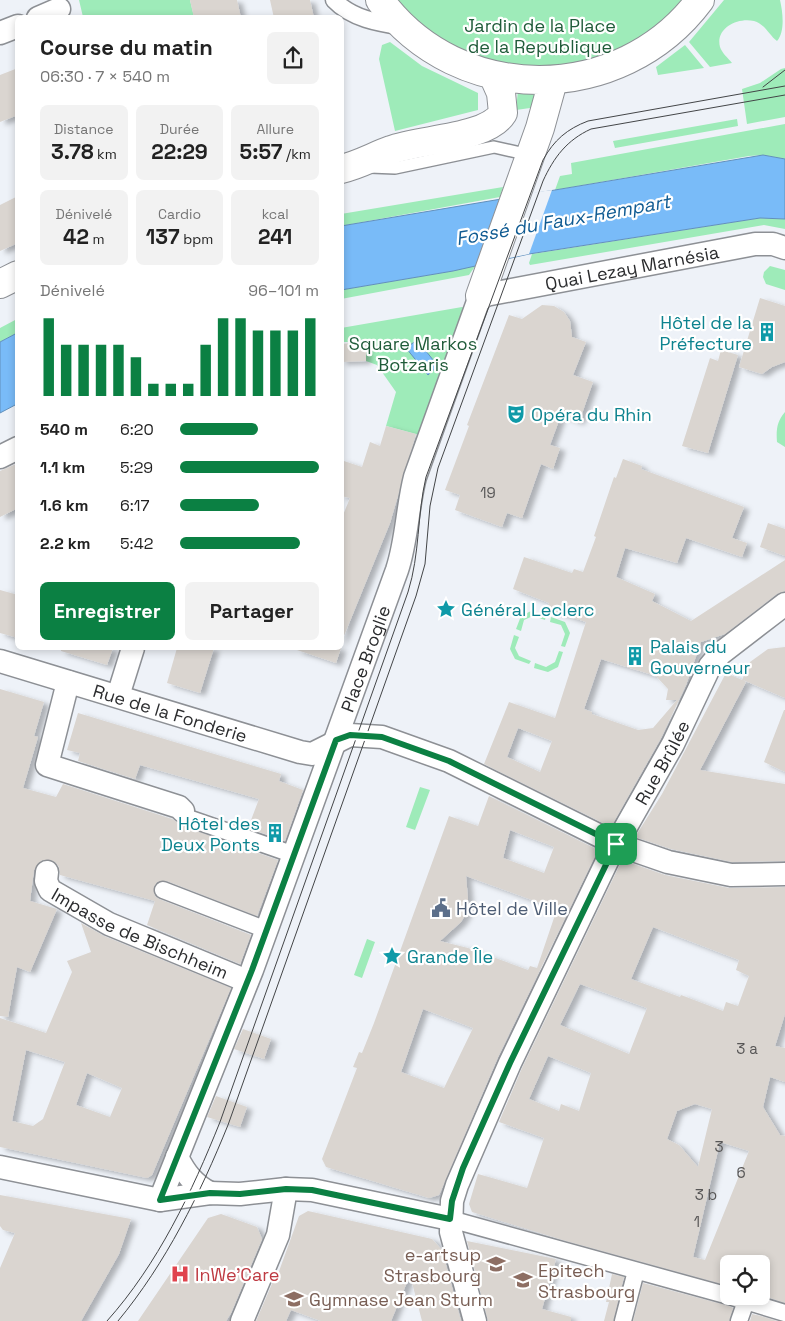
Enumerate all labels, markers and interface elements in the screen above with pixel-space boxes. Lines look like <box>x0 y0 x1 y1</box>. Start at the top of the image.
park label: Jardin de la Place de la Republique <box>464 14 616 58</box>
button: share <box>267 32 319 84</box>
text: Course du matin <box>40 33 213 61</box>
text: 06:30 · 7 × 540 m <box>40 66 170 87</box>
text: Distance <box>54 120 114 138</box>
text: Durée <box>160 120 199 138</box>
text: Allure <box>256 120 294 138</box>
text: 3.78 <box>51 138 94 165</box>
text: 22:29 <box>151 138 208 165</box>
text: 5:57 <box>240 138 282 165</box>
text: km <box>94 145 117 163</box>
text: /km <box>282 145 311 163</box>
water label: Fossé du Faux-Rempart <box>454 188 674 251</box>
text: Dénivelé <box>55 205 112 223</box>
text: Cardio <box>158 205 201 223</box>
text: kcal <box>262 205 289 223</box>
text: 42 <box>63 223 89 250</box>
text: 137 <box>146 223 180 250</box>
text: 241 <box>258 223 292 250</box>
text: m <box>89 230 105 248</box>
text: bpm <box>180 230 213 248</box>
street label: Quai Lezay Marnésia <box>543 240 721 295</box>
text: Dénivelé <box>40 280 105 301</box>
text: 96–101 m <box>248 280 319 301</box>
place label: Hôtel de la Préfecture <box>659 311 752 355</box>
building icon: Hôtel de la Préfecture <box>756 321 778 343</box>
park label: Square Markos Botzaris <box>349 332 477 376</box>
theatre icon: Opéra du Rhin <box>505 403 527 425</box>
place label: Opéra du Rhin <box>531 403 652 426</box>
text: 540 m <box>40 419 88 440</box>
text: 6:20 <box>120 419 154 440</box>
text: 1.1 km <box>40 457 85 478</box>
text: 5:29 <box>120 457 153 478</box>
house number: 19 <box>480 483 496 502</box>
text: 1.6 km <box>40 495 88 516</box>
text: 6:17 <box>120 495 150 516</box>
text: 2.2 km <box>40 533 91 554</box>
text: 5:42 <box>120 533 153 554</box>
button: Enregistrer <box>40 582 175 640</box>
button: Partager <box>185 582 319 640</box>
place icon: Général Leclerc <box>435 598 457 620</box>
place label: Général Leclerc <box>461 598 595 621</box>
street label: Place Broglie <box>335 602 395 715</box>
place label: Palais du Gouverneur <box>650 635 751 679</box>
building icon: Palais du Gouverneur <box>624 645 646 667</box>
street label: Rue de la Fonderie <box>90 678 250 747</box>
street label: Rue Brûlée <box>629 716 694 809</box>
place label: Hôtel des Deux Ponts <box>161 812 260 856</box>
building icon: Hôtel des Deux Ponts <box>264 822 286 844</box>
pin <box>595 823 637 865</box>
icon: arrive <box>602 830 630 858</box>
street label: Impasse de Bischheim <box>48 882 232 984</box>
public building icon: Hôtel de Ville <box>430 897 452 919</box>
place label: Hôtel de Ville <box>456 897 568 920</box>
place icon: Grande Île <box>381 945 403 967</box>
place label: Grande Île <box>407 945 493 968</box>
house number: 3 a <box>736 1039 758 1058</box>
house number: 3 <box>714 1137 724 1156</box>
house number: 6 <box>736 1163 746 1182</box>
house number: 3 b <box>695 1185 717 1204</box>
house number: 1 <box>694 1212 700 1231</box>
place label: e-artsup Strasbourg <box>384 1243 481 1287</box>
school or university icon: e-artsup Strasbourg <box>485 1253 507 1275</box>
map controls <box>720 1255 770 1305</box>
button: locate <box>720 1255 770 1305</box>
place label: Epitech Strasbourg <box>538 1259 635 1303</box>
hospital icon: InWe'Care <box>169 1263 191 1285</box>
place label: InWe'Care <box>195 1263 279 1286</box>
school or university icon: Epitech Strasbourg <box>512 1269 534 1291</box>
school or university icon: Gymnase Jean Sturm <box>283 1288 305 1310</box>
place label: Gymnase Jean Sturm <box>309 1288 493 1311</box>

